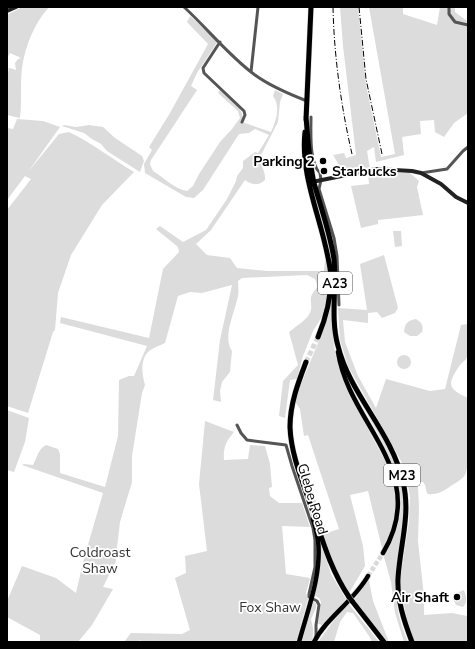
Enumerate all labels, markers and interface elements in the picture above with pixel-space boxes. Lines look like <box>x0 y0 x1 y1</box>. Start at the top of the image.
place label: Parking 2 <box>253 152 315 171</box>
marker: Parking 2 <box>318 156 328 166</box>
place label: Starbucks <box>332 162 397 181</box>
marker: Starbucks <box>319 166 329 176</box>
road number: A23 <box>318 272 352 294</box>
street label: Glebe Road <box>293 461 332 537</box>
road number: M23 <box>384 464 420 486</box>
park label: Coldroast Shaw <box>70 543 130 578</box>
place label: Air Shaft <box>391 588 450 607</box>
marker: Air Shaft <box>452 592 462 602</box>
park label: Fox Shaw <box>239 598 301 617</box>

